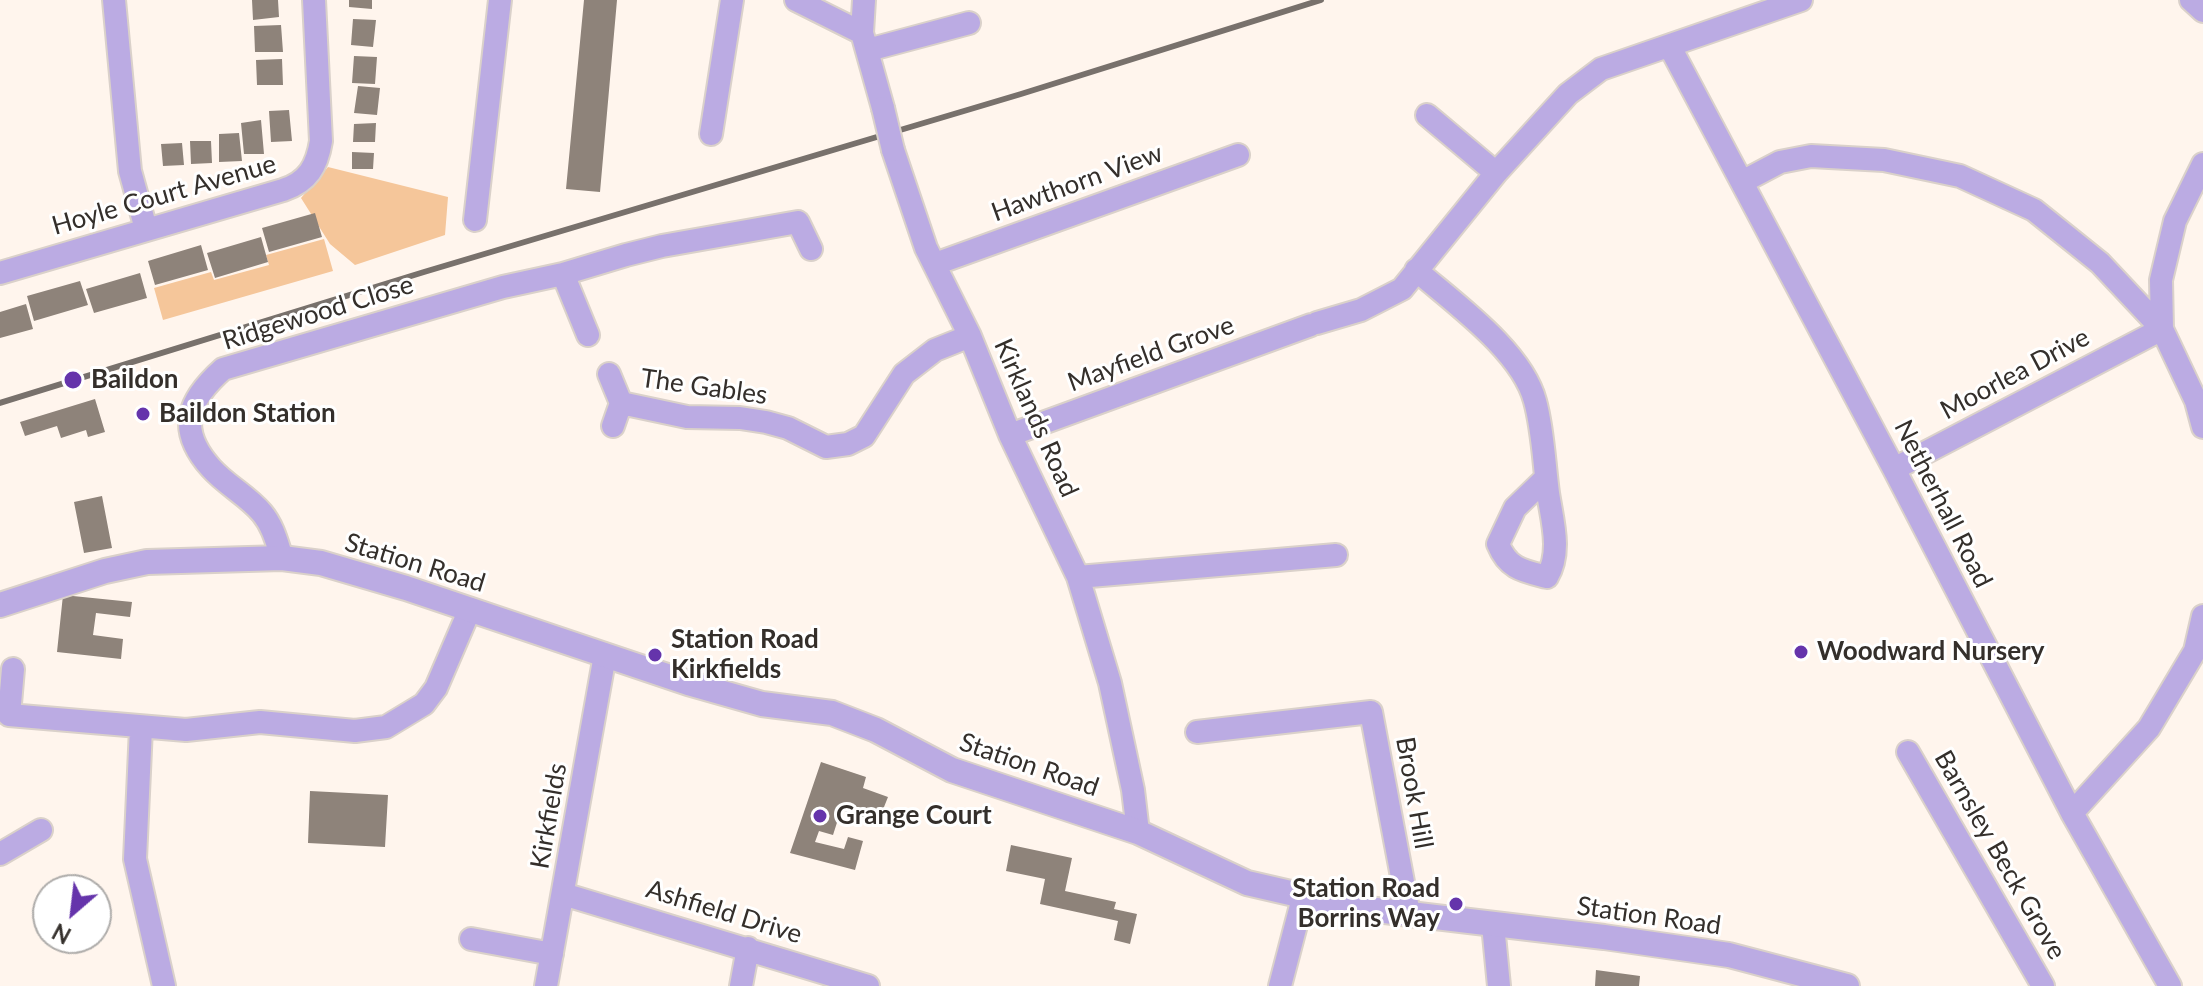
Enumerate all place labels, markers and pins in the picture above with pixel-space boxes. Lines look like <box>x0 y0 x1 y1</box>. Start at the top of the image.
place label: Baildon <box>91 364 179 396</box>
marker: Baildon <box>62 369 84 391</box>
place label: Baildon Station <box>159 398 336 430</box>
marker: Baildon Station <box>134 405 152 423</box>
place label: Station Road Kirkfields <box>671 624 819 686</box>
place label: Woodward Nursery <box>1817 636 2045 668</box>
marker: Woodward Nursery <box>1792 643 1810 661</box>
marker: Station Road Kirkfields <box>646 646 664 664</box>
place label: Grange Court <box>836 800 992 832</box>
marker: Grange Court <box>811 807 829 825</box>
place label: Station Road Borrins Way <box>1292 873 1440 934</box>
marker: Station Road Borrins Way <box>1447 895 1465 913</box>

